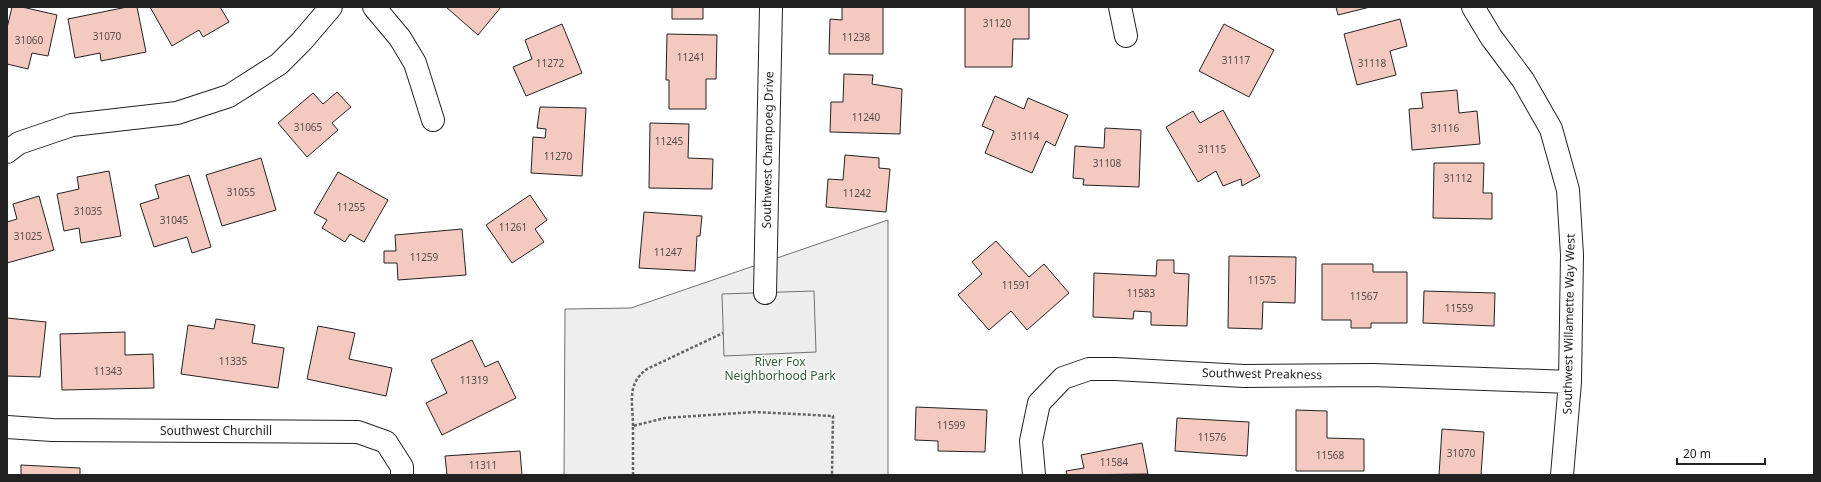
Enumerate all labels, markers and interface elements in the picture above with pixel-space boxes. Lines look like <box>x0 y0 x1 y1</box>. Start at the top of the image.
house number: 31120 <box>983 16 1012 30</box>
house number: 31070 <box>93 29 122 43</box>
house number: 11238 <box>842 30 871 44</box>
house number: 31060 <box>15 33 44 47</box>
house number: 11241 <box>677 50 705 64</box>
house number: 31117 <box>1222 53 1251 67</box>
house number: 11272 <box>536 56 565 70</box>
house number: 31118 <box>1358 56 1387 70</box>
street label: Southwest Champoeg Drive <box>758 71 777 229</box>
house number: 11240 <box>852 110 881 124</box>
house number: 31065 <box>294 120 323 134</box>
house number: 31116 <box>1431 121 1460 135</box>
house number: 31114 <box>1011 129 1040 143</box>
house number: 11245 <box>655 134 684 148</box>
house number: 31115 <box>1198 142 1227 156</box>
house number: 11270 <box>544 149 573 163</box>
house number: 31108 <box>1093 156 1122 170</box>
house number: 31112 <box>1444 171 1473 185</box>
house number: 31055 <box>227 185 256 199</box>
house number: 11242 <box>843 186 872 200</box>
house number: 11255 <box>337 200 366 214</box>
house number: 31035 <box>74 204 103 218</box>
house number: 31045 <box>160 213 189 227</box>
house number: 11261 <box>499 220 527 234</box>
house number: 31025 <box>14 229 43 243</box>
street label: Southwest Willamette Way West <box>1558 233 1579 415</box>
house number: 11247 <box>654 245 683 259</box>
house number: 11259 <box>410 250 439 264</box>
house number: 11575 <box>1248 273 1277 287</box>
house number: 11591 <box>1002 278 1030 292</box>
house number: 11583 <box>1127 286 1156 300</box>
house number: 11567 <box>1350 289 1379 303</box>
house number: 11559 <box>1445 301 1474 315</box>
park label: River Fox Neighborhood Park <box>724 353 836 384</box>
house number: 11335 <box>219 354 248 368</box>
house number: 11343 <box>94 364 123 378</box>
street label: Southwest Preakness <box>1202 364 1322 383</box>
house number: 11319 <box>460 373 489 387</box>
house number: 11599 <box>937 418 966 432</box>
street label: Southwest Churchill <box>160 422 272 439</box>
house number: 11576 <box>1198 430 1227 444</box>
scale bar <box>1677 440 1765 466</box>
text: 20 m <box>1683 445 1711 462</box>
house number: 31070 <box>1447 446 1476 460</box>
house number: 11568 <box>1316 448 1345 462</box>
house number: 11584 <box>1100 455 1129 469</box>
house number: 11311 <box>469 458 497 472</box>

